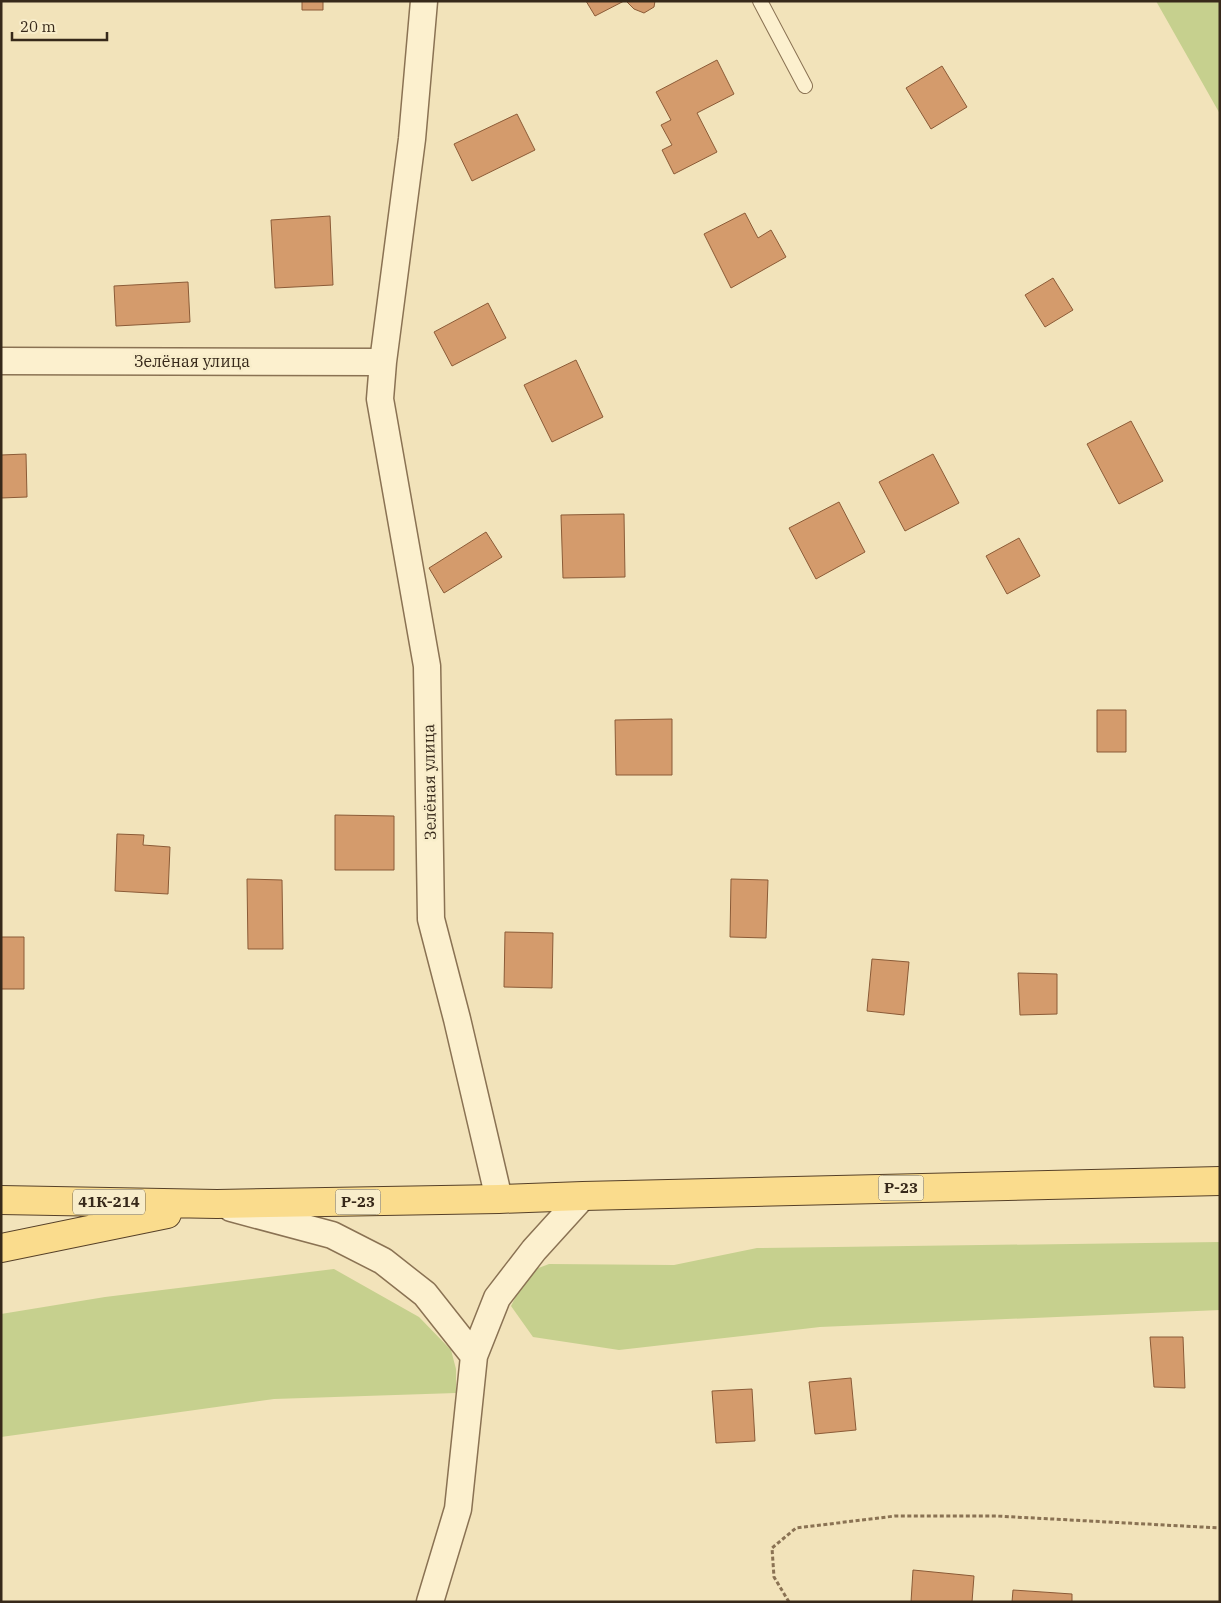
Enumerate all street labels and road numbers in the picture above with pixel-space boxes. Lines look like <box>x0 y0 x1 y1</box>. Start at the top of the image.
street label: Зелёная улица <box>134 351 250 371</box>
street label: Зелёная улица <box>418 724 440 840</box>
road number: Р-23 <box>878 1176 924 1200</box>
road number: 41К-214 <box>73 1190 145 1214</box>
road number: Р-23 <box>336 1190 380 1214</box>

